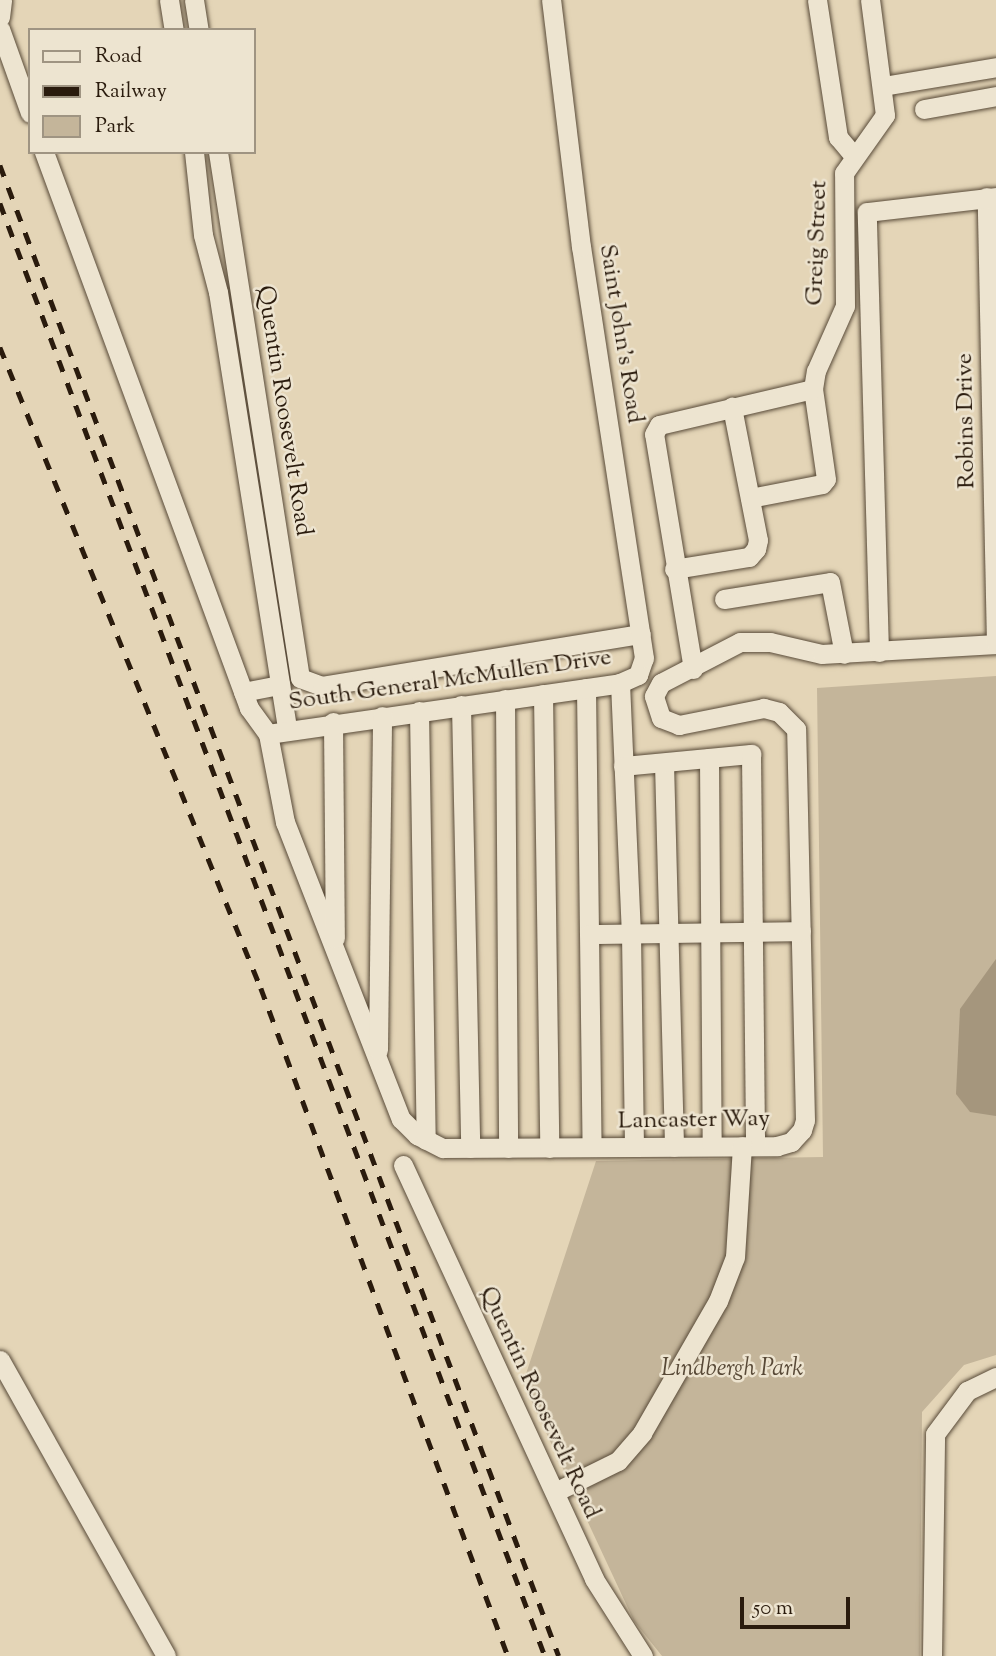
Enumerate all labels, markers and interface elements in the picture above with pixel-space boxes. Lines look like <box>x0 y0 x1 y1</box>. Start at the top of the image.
legend <box>28 28 256 154</box>
text: Road <box>95 42 142 72</box>
text: Railway <box>95 77 167 107</box>
text: Park <box>95 112 135 142</box>
street label: Greig Street <box>801 180 835 306</box>
street label: Saint John's Road <box>592 242 648 426</box>
street label: Quentin Roosevelt Road <box>249 284 317 538</box>
street label: Robins Drive <box>951 353 983 489</box>
street label: South General McMullen Drive <box>287 644 613 718</box>
street label: Lancaster Way <box>618 1105 770 1137</box>
street label: Quentin Roosevelt Road <box>472 1282 606 1524</box>
park label: Lindbergh Park <box>661 1356 803 1384</box>
scale bar <box>744 1582 854 1626</box>
text: 50 m <box>753 1594 793 1624</box>

